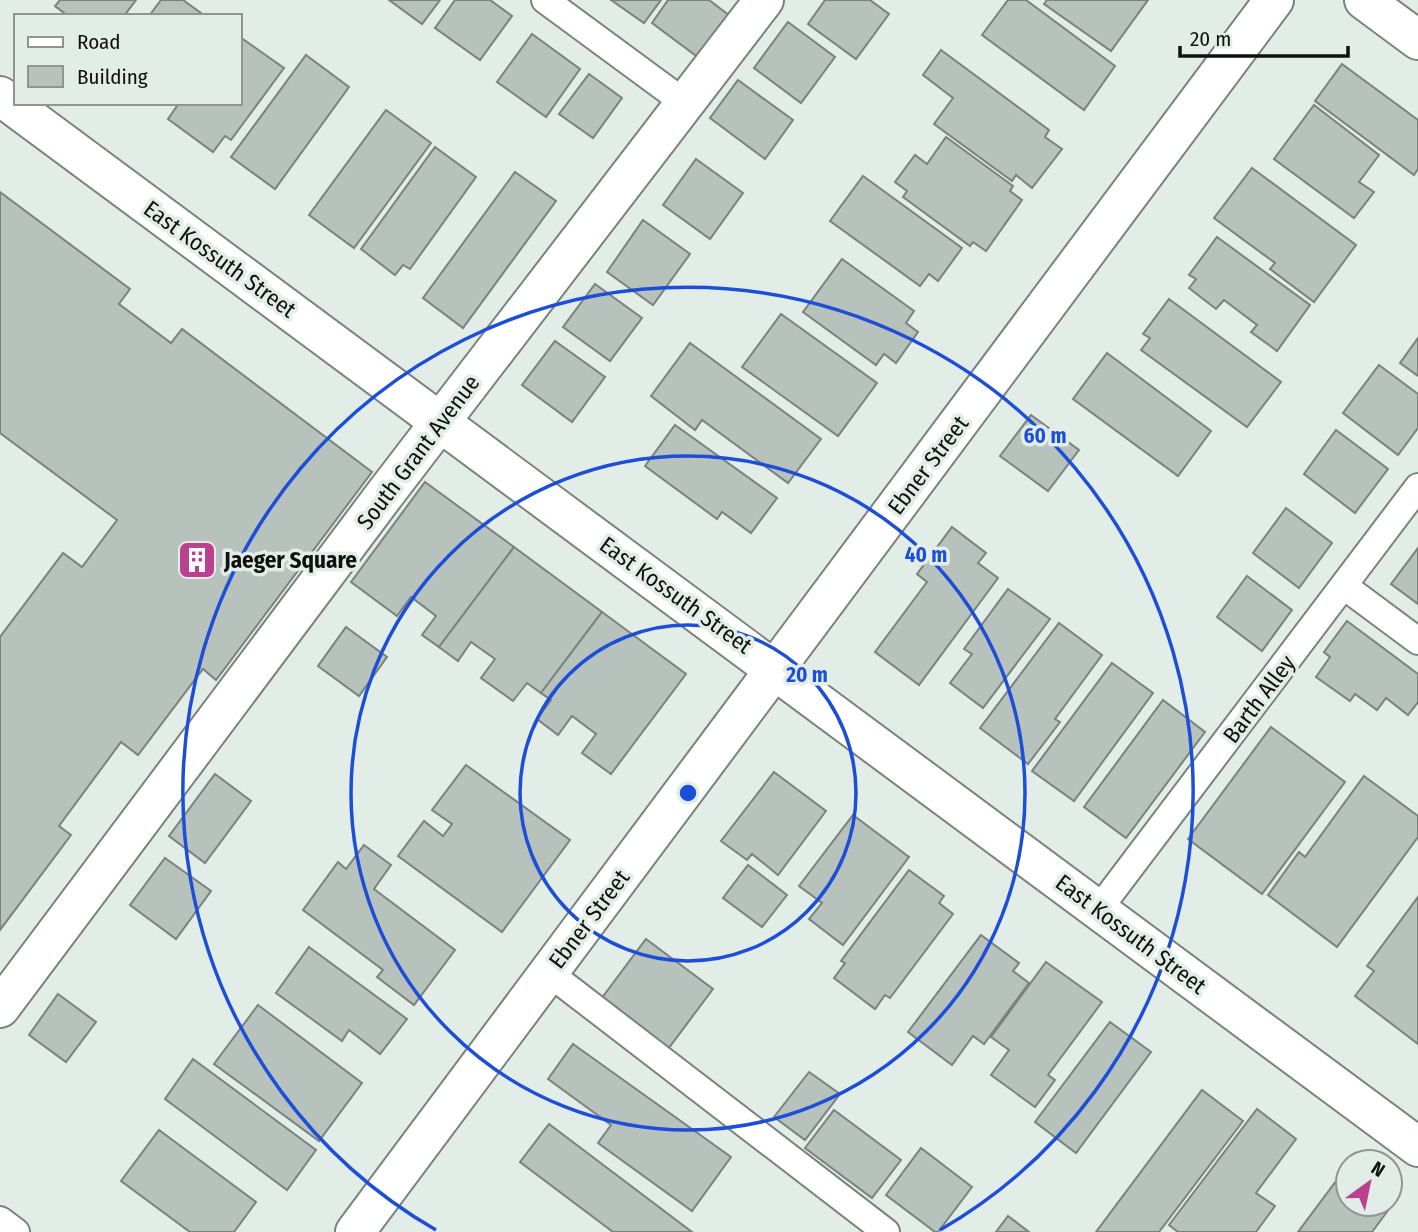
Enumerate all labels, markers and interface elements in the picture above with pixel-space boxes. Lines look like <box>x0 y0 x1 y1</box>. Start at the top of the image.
legend <box>14 14 242 105</box>
scale bar <box>1180 14 1348 58</box>
text: 20 m <box>1190 26 1231 52</box>
text: Road <box>77 29 121 55</box>
text: Building <box>77 64 148 90</box>
street label: East Kossuth Street <box>138 194 302 324</box>
street label: South Grant Avenue <box>351 369 485 535</box>
street label: Ebner Street <box>882 410 975 520</box>
text: 60 m <box>1024 423 1066 449</box>
street label: East Kossuth Street <box>594 530 758 660</box>
building icon: Jaeger Square <box>176 539 218 581</box>
text: 40 m <box>905 542 947 568</box>
place label: Jaeger Square <box>223 546 357 574</box>
street label: Barth Alley <box>1217 649 1301 748</box>
text: 20 m <box>785 662 828 688</box>
centre of rings <box>676 781 700 805</box>
street label: Ebner Street <box>543 864 636 974</box>
street label: East Kossuth Street <box>1050 868 1212 1000</box>
north arrow <box>1334 1148 1404 1218</box>
text: N <box>1367 1156 1389 1182</box>

